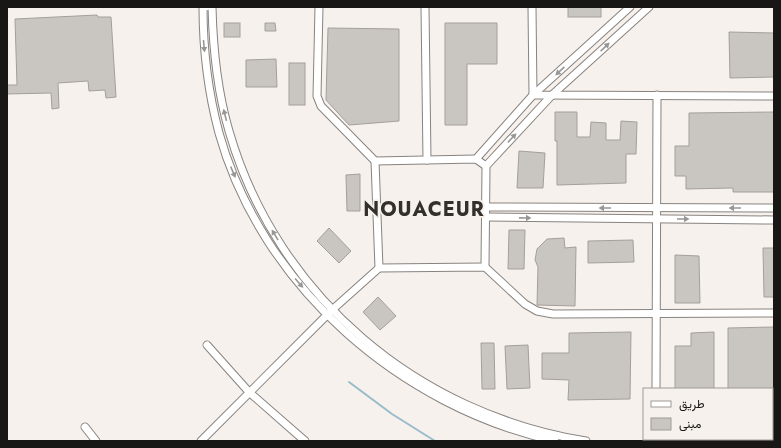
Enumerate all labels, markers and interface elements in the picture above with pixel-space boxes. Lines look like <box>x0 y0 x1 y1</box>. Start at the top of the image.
one-way arrow <box>200 40 207 52</box>
one-way arrow <box>600 42 610 51</box>
one-way arrow <box>555 66 565 76</box>
one-way arrow <box>221 109 227 121</box>
one-way arrow <box>508 133 517 143</box>
one-way arrow <box>230 167 236 178</box>
district label: NOUACEUR <box>363 195 485 224</box>
one-way arrow <box>598 205 611 211</box>
one-way arrow <box>728 205 741 211</box>
one-way arrow <box>519 214 531 221</box>
one-way arrow <box>677 216 690 222</box>
one-way arrow <box>271 229 278 241</box>
one-way arrow <box>295 278 304 289</box>
legend <box>643 388 773 440</box>
text: طريق <box>679 395 705 413</box>
text: مبنى <box>679 415 701 433</box>

